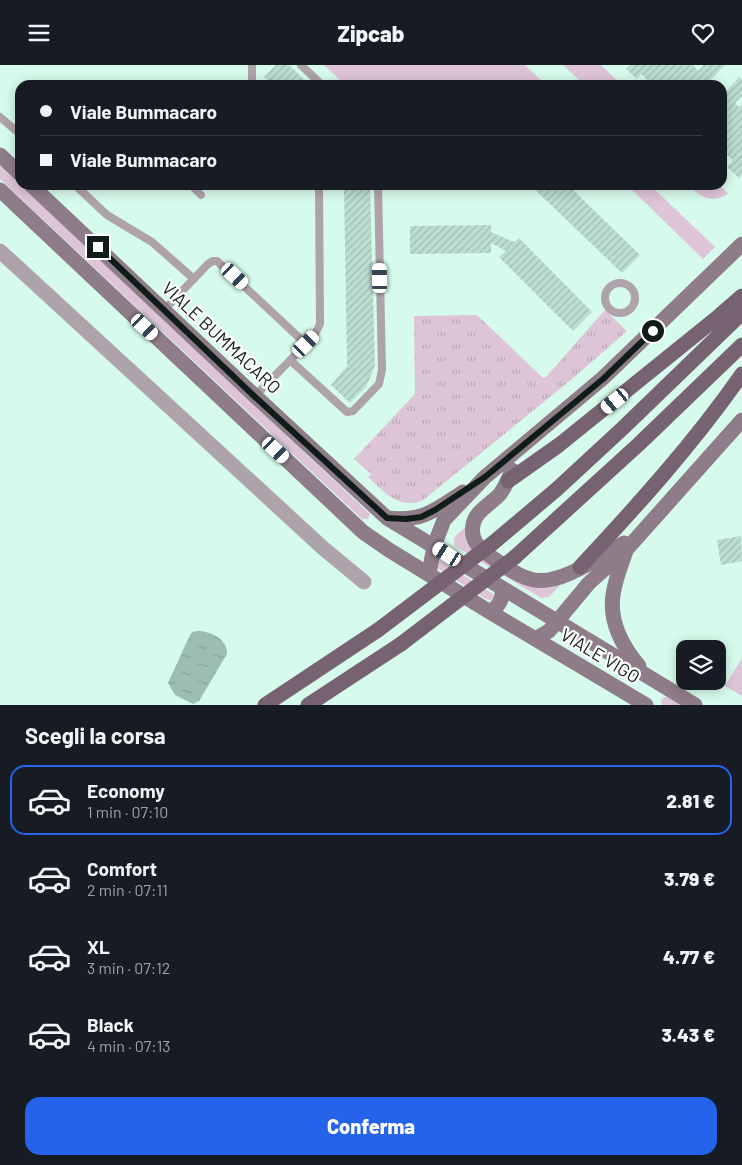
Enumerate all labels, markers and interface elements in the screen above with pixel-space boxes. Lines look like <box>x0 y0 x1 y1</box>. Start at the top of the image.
icon: menu <box>25 19 53 47</box>
icon: heart <box>689 19 717 47</box>
text: Zipcab <box>338 20 404 46</box>
text: Viale Bummacaro <box>70 100 217 123</box>
text: Viale Bummacaro <box>70 148 217 171</box>
route end <box>87 236 109 258</box>
car <box>218 260 251 292</box>
car <box>372 263 387 293</box>
street label: VIALE BUMMACARO <box>158 277 286 398</box>
car <box>128 311 161 343</box>
route start <box>642 320 664 342</box>
car <box>290 328 321 360</box>
car <box>598 386 631 416</box>
car <box>259 434 292 466</box>
car <box>430 540 463 568</box>
street label: VIALE VIGO <box>557 623 644 687</box>
map controls <box>676 640 726 690</box>
button: layers <box>676 640 726 690</box>
text: Scegli la corsa <box>25 722 166 748</box>
icon: car <box>27 778 72 823</box>
text: Economy <box>87 779 165 802</box>
text: 2.81 € <box>666 789 715 812</box>
text: 1 min · 07:10 <box>87 802 168 821</box>
icon: car <box>27 856 72 901</box>
text: Comfort <box>87 857 157 880</box>
text: 3.79 € <box>664 867 715 890</box>
text: 2 min · 07:11 <box>87 880 168 899</box>
icon: car <box>27 934 72 979</box>
text: XL <box>87 935 110 958</box>
text: 4.77 € <box>663 945 715 968</box>
text: 3 min · 07:12 <box>87 958 170 977</box>
icon: car <box>27 1012 72 1057</box>
text: Black <box>87 1013 134 1036</box>
text: 3.43 € <box>661 1023 715 1046</box>
text: 4 min · 07:13 <box>87 1036 171 1055</box>
button: Conferma <box>25 1097 717 1155</box>

